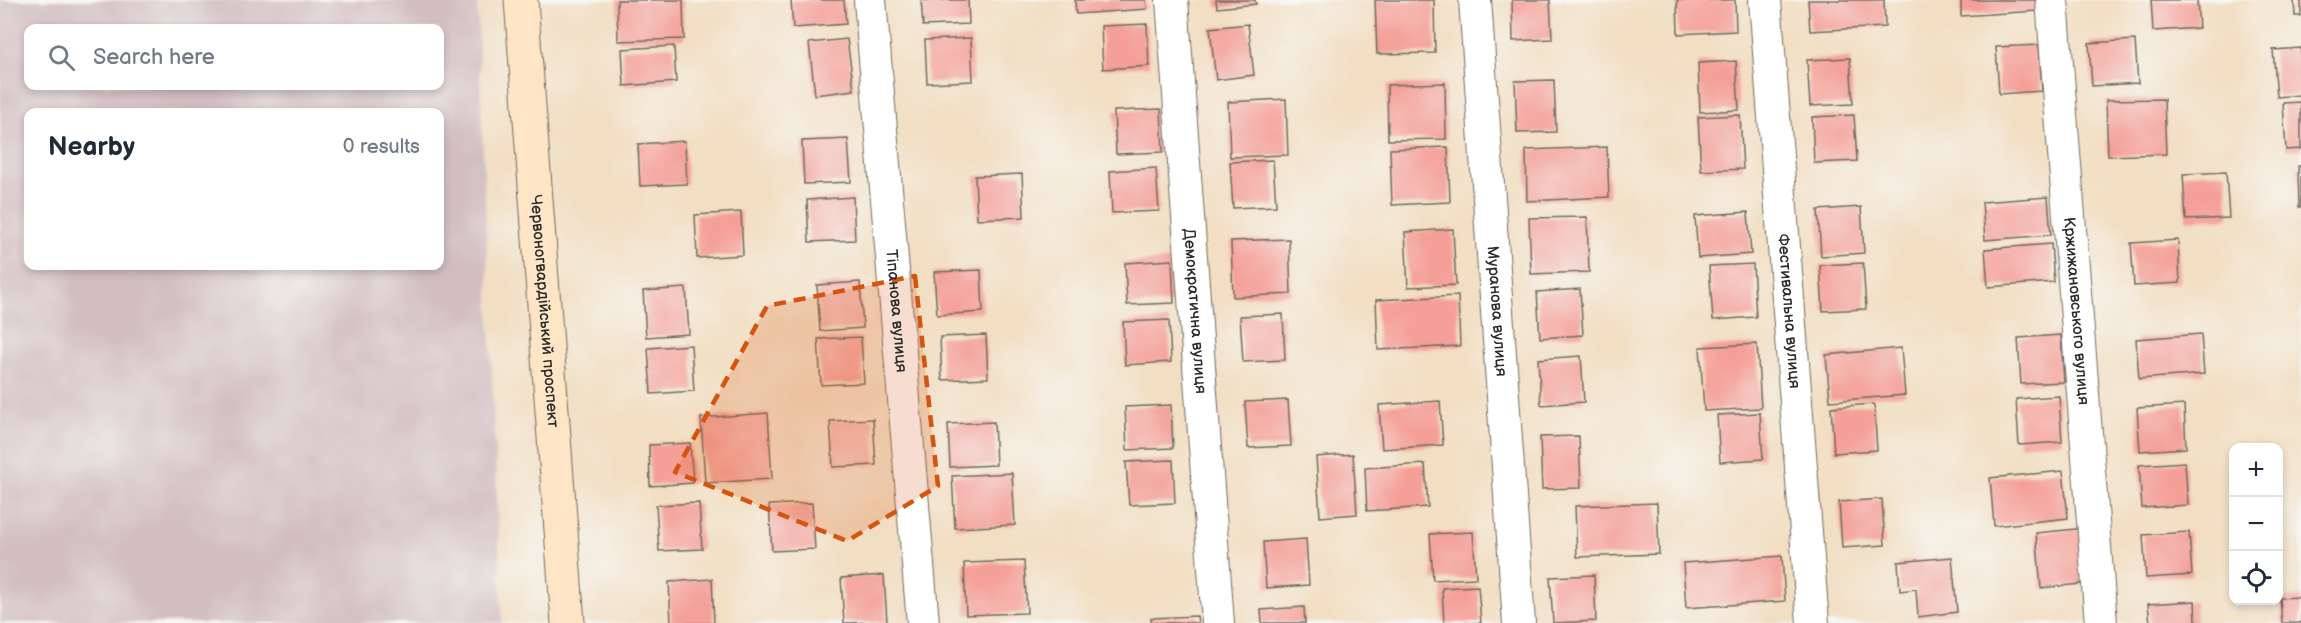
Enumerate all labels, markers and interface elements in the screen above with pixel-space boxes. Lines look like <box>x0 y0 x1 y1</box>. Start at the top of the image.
search box <box>24 24 444 90</box>
icon: search <box>45 41 78 74</box>
text: Search here <box>93 44 215 71</box>
text: Nearby <box>48 132 135 163</box>
text: 0 results <box>343 135 420 159</box>
street label: Червоногвардійський проспект <box>526 194 563 429</box>
street label: Кржижановського вулиця <box>2060 216 2093 406</box>
street label: Демократична вулиця <box>1179 228 1211 395</box>
street label: Фестивальна вулиця <box>1774 233 1804 389</box>
street label: Муранова вулиця <box>1483 245 1511 377</box>
street label: Тіпанова вулиця <box>882 248 911 373</box>
map controls <box>2229 443 2283 605</box>
button: + <box>2229 443 2283 497</box>
button: − <box>2229 497 2283 551</box>
button: locate <box>2229 551 2283 605</box>

